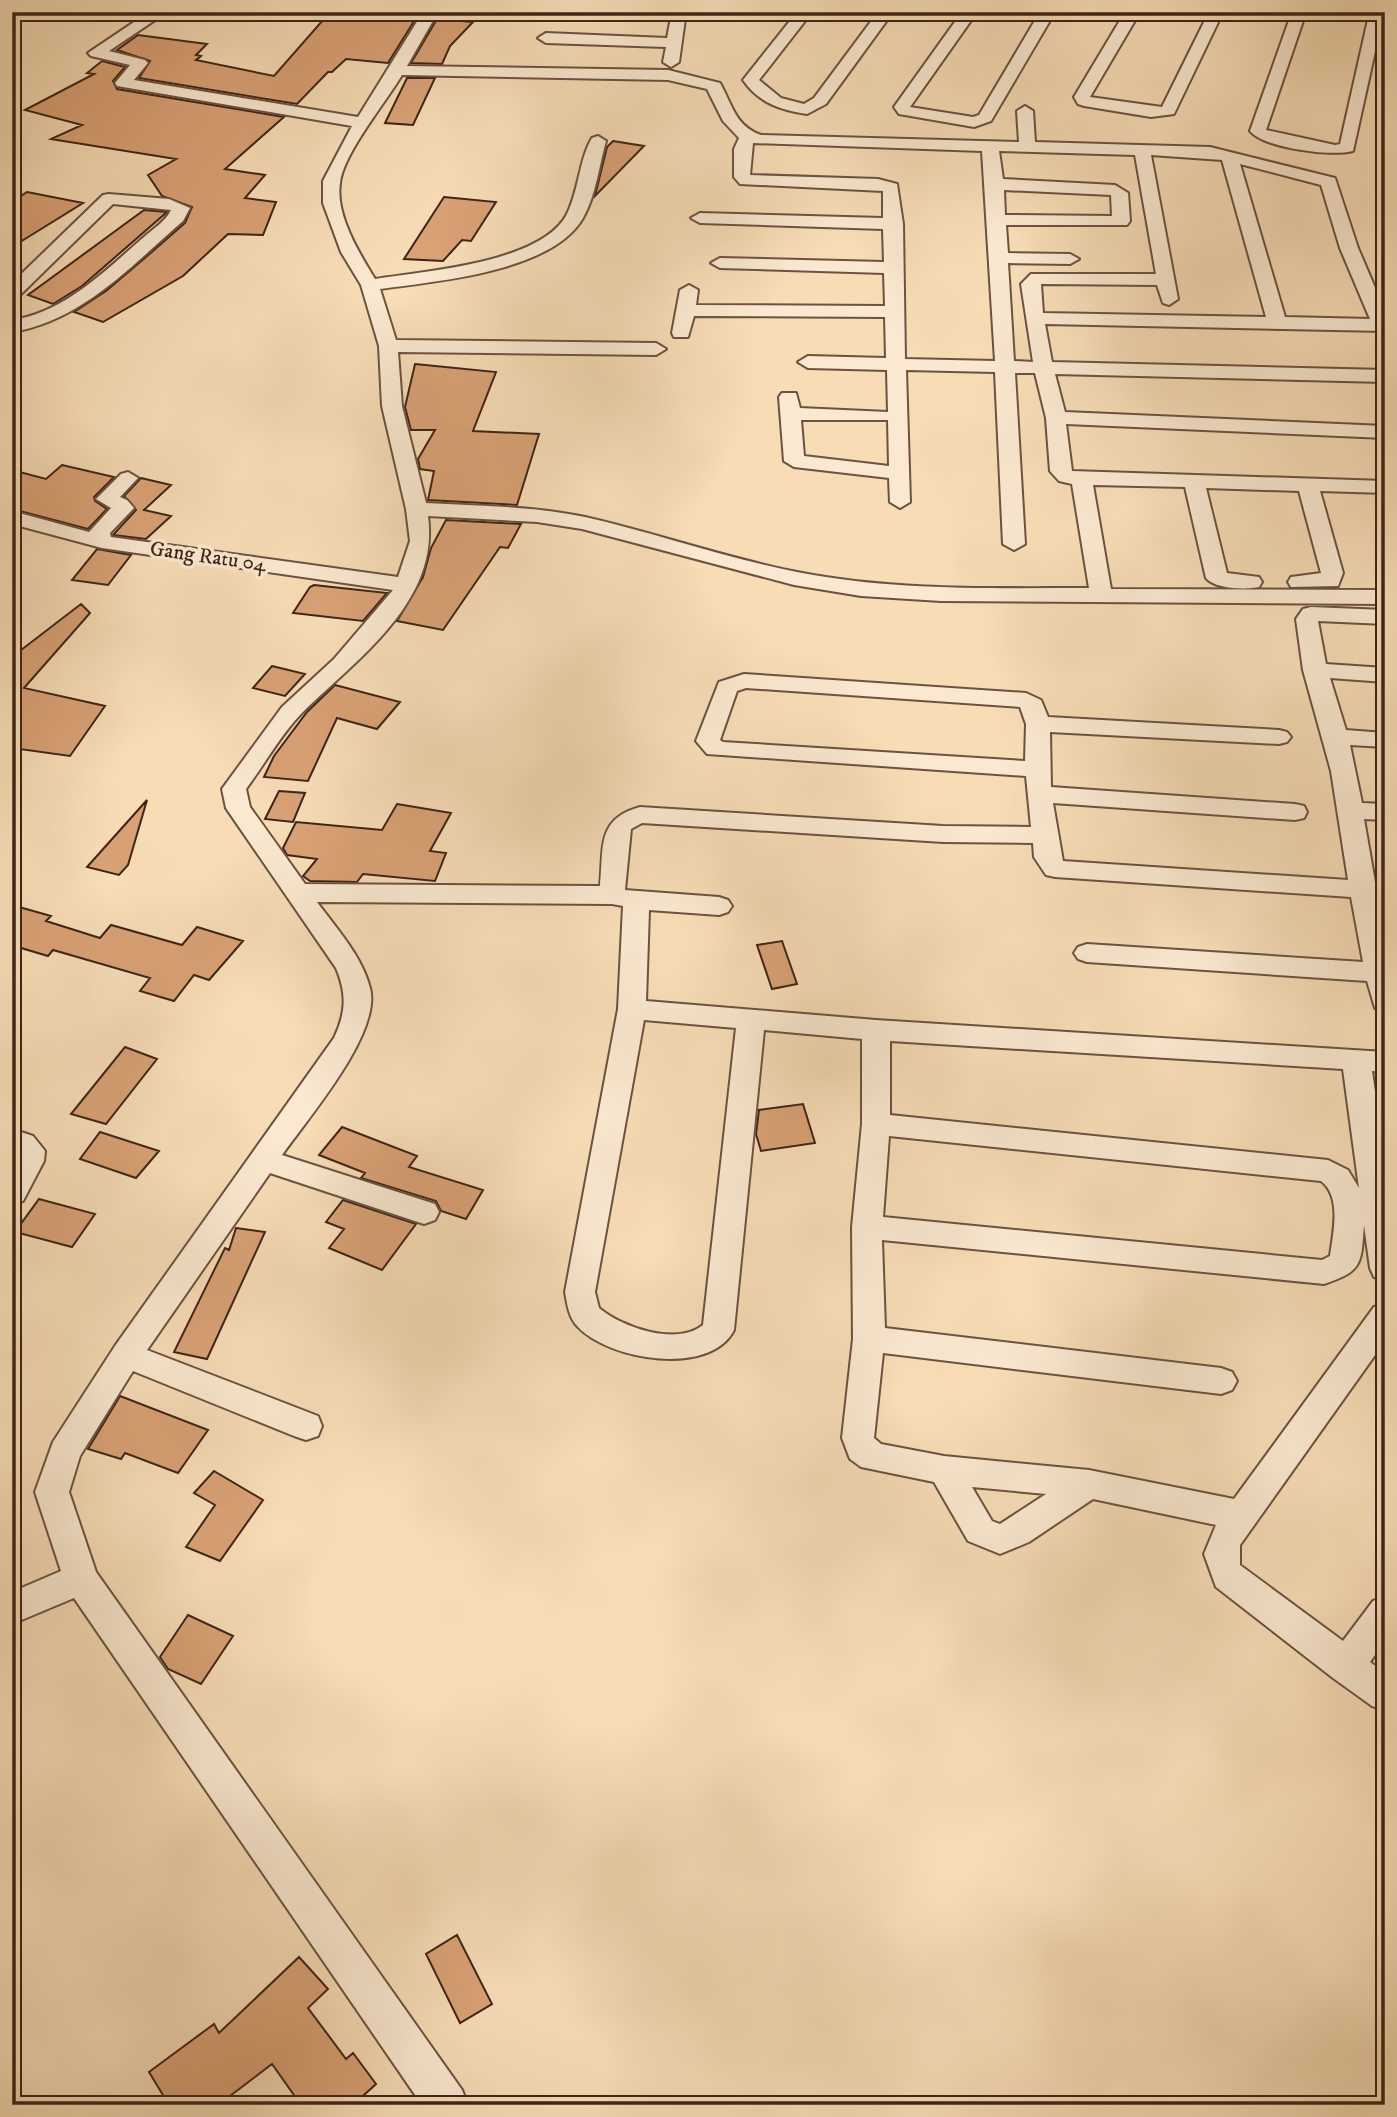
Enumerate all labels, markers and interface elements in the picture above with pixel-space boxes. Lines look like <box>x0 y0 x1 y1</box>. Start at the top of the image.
street label: Gang Ratu 04 <box>148 536 269 578</box>

